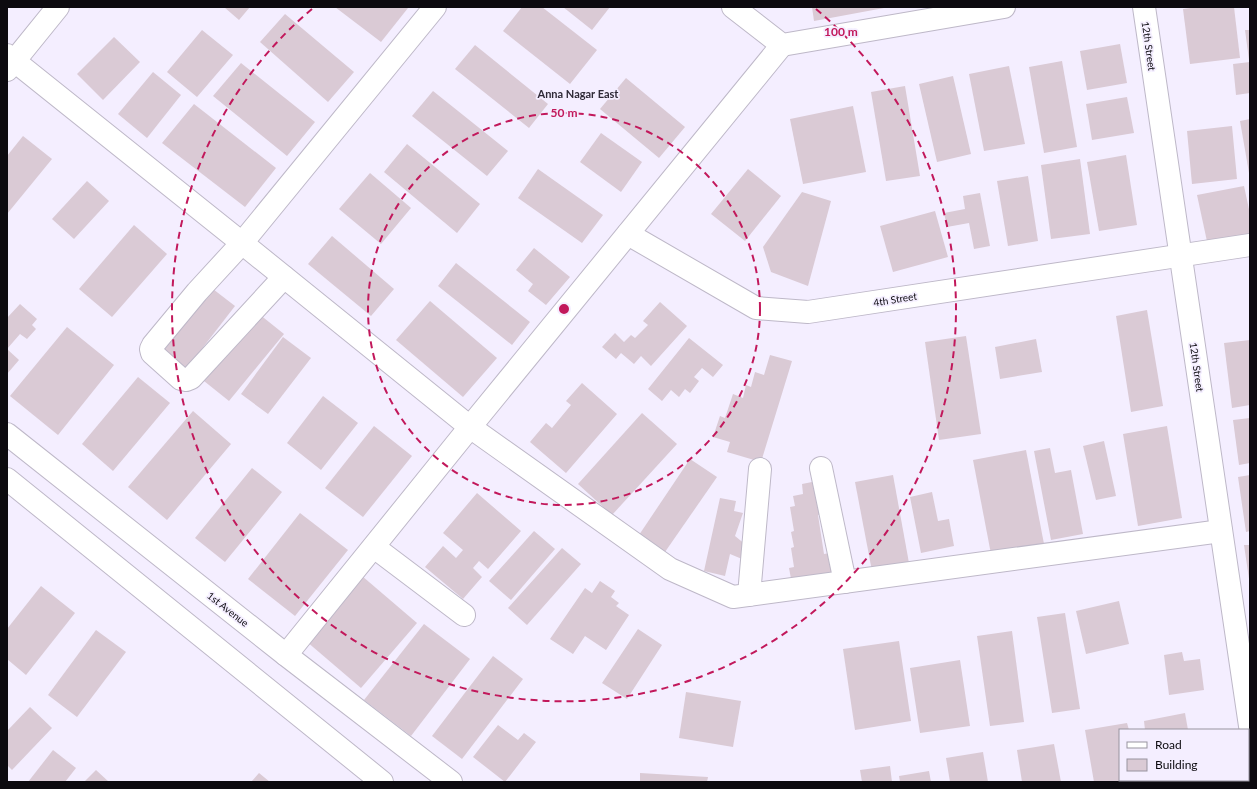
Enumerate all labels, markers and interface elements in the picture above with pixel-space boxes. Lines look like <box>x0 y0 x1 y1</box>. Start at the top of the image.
street label: 12th Street <box>1140 21 1158 72</box>
text: 100 m <box>824 24 858 39</box>
district label: Anna Nagar East <box>537 87 619 100</box>
text: 50 m <box>551 105 577 120</box>
street label: 4th Street <box>872 290 918 308</box>
centre of rings <box>557 302 571 316</box>
street label: 12th Street <box>1188 342 1206 393</box>
street label: 1st Avenue <box>205 589 251 629</box>
legend <box>1119 729 1249 781</box>
text: Road <box>1155 737 1182 752</box>
text: Building <box>1155 757 1198 772</box>

